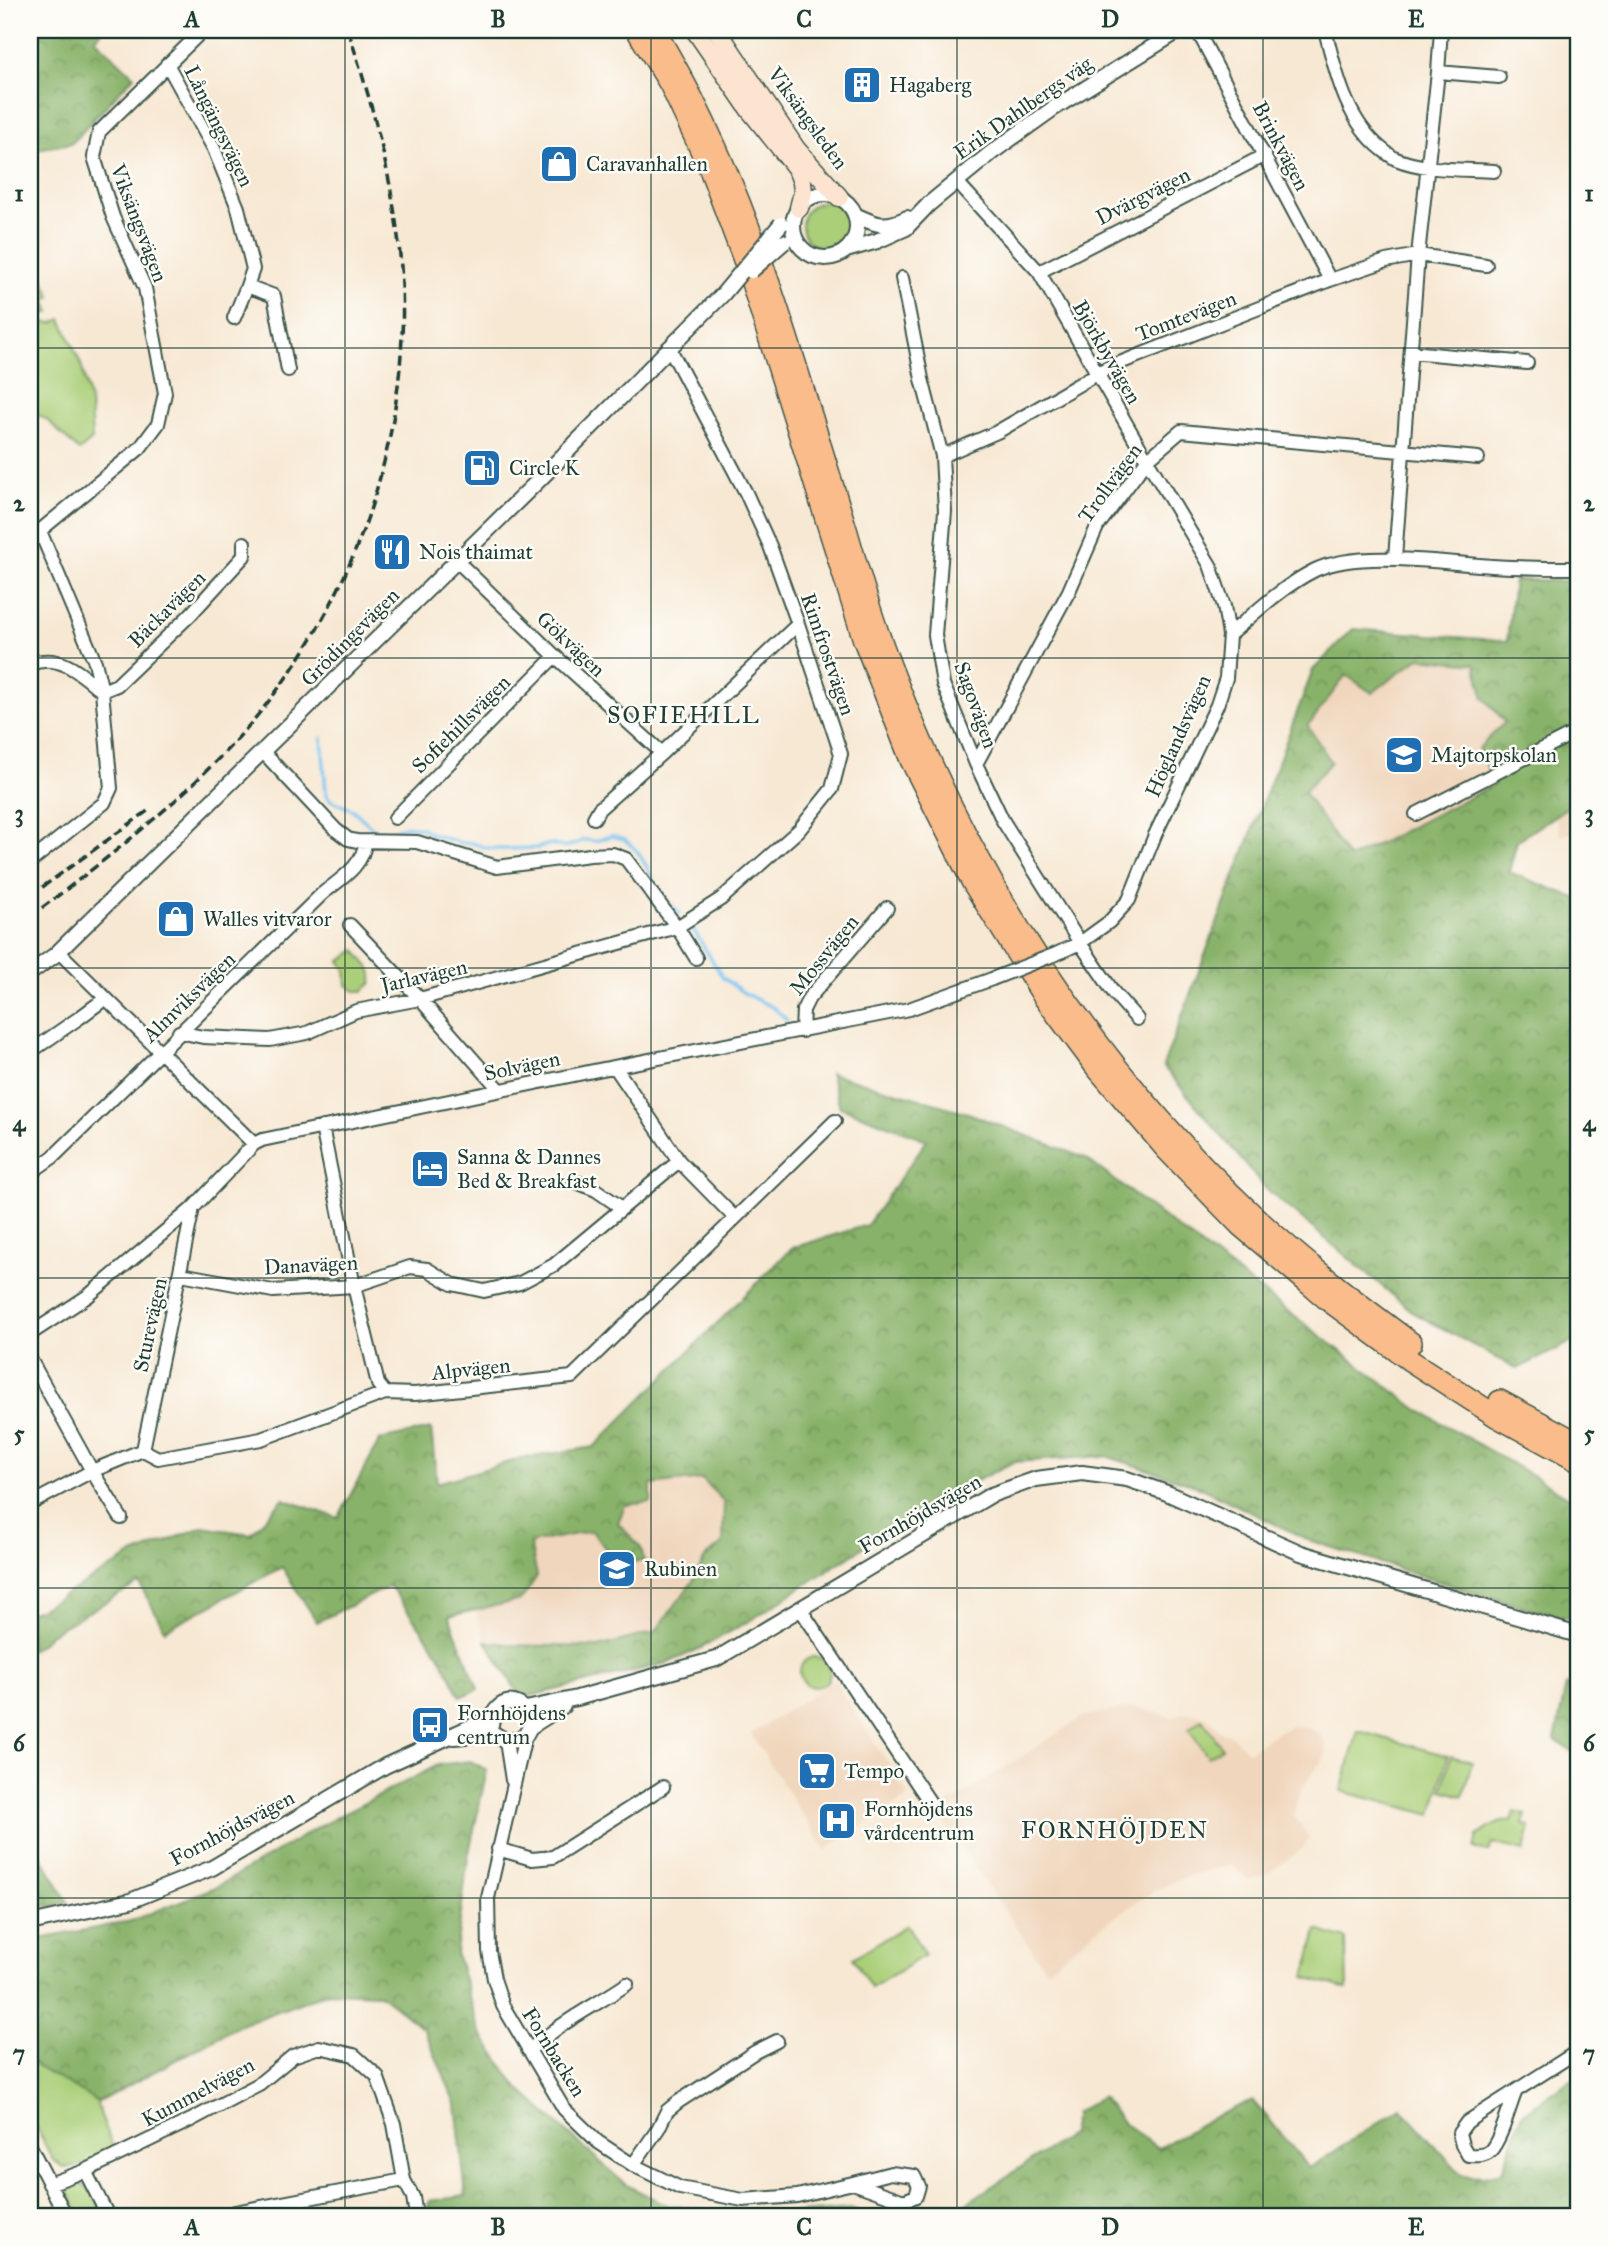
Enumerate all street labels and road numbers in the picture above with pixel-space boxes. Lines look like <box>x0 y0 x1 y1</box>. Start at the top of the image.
street label: Erik Dahlbergs väg <box>949 50 1097 165</box>
street label: Långängsvägen <box>178 61 260 191</box>
street label: Viksängsleden <box>761 61 854 174</box>
street label: Brinkvägen <box>1247 97 1315 195</box>
street label: Viksängsvägen <box>104 159 173 286</box>
street label: Dvärgvägen <box>1091 161 1195 231</box>
street label: Tomtevägen <box>1132 285 1240 347</box>
street label: Björkbyvägen <box>1067 295 1147 409</box>
street label: Trollvägen <box>1072 438 1148 528</box>
street label: Bäckavägen <box>123 565 211 653</box>
street label: Grödingevägen <box>295 582 405 692</box>
street label: Rimfrostvägen <box>795 589 861 719</box>
street label: Gökvägen <box>531 606 611 682</box>
street label: Sagovägen <box>948 658 1004 752</box>
street label: Sofiehillsvägen <box>406 669 516 779</box>
street label: Höglandsvägen <box>1139 671 1217 801</box>
street label: Mossvägen <box>784 909 864 1001</box>
street label: Almviksvägen <box>136 946 241 1048</box>
street label: Jarlavägen <box>376 953 470 999</box>
street label: Solvägen <box>482 1045 562 1087</box>
street label: Danavägen <box>263 1250 359 1280</box>
street label: Sturevägen <box>127 1275 173 1375</box>
street label: Alpvägen <box>429 1352 512 1386</box>
street label: Fornhöjdsvägen <box>854 1468 986 1560</box>
street label: Fornhöjdsvägen <box>165 1784 299 1872</box>
street label: Fornbacken <box>516 2002 592 2102</box>
street label: Kummelvägen <box>137 2051 259 2133</box>

